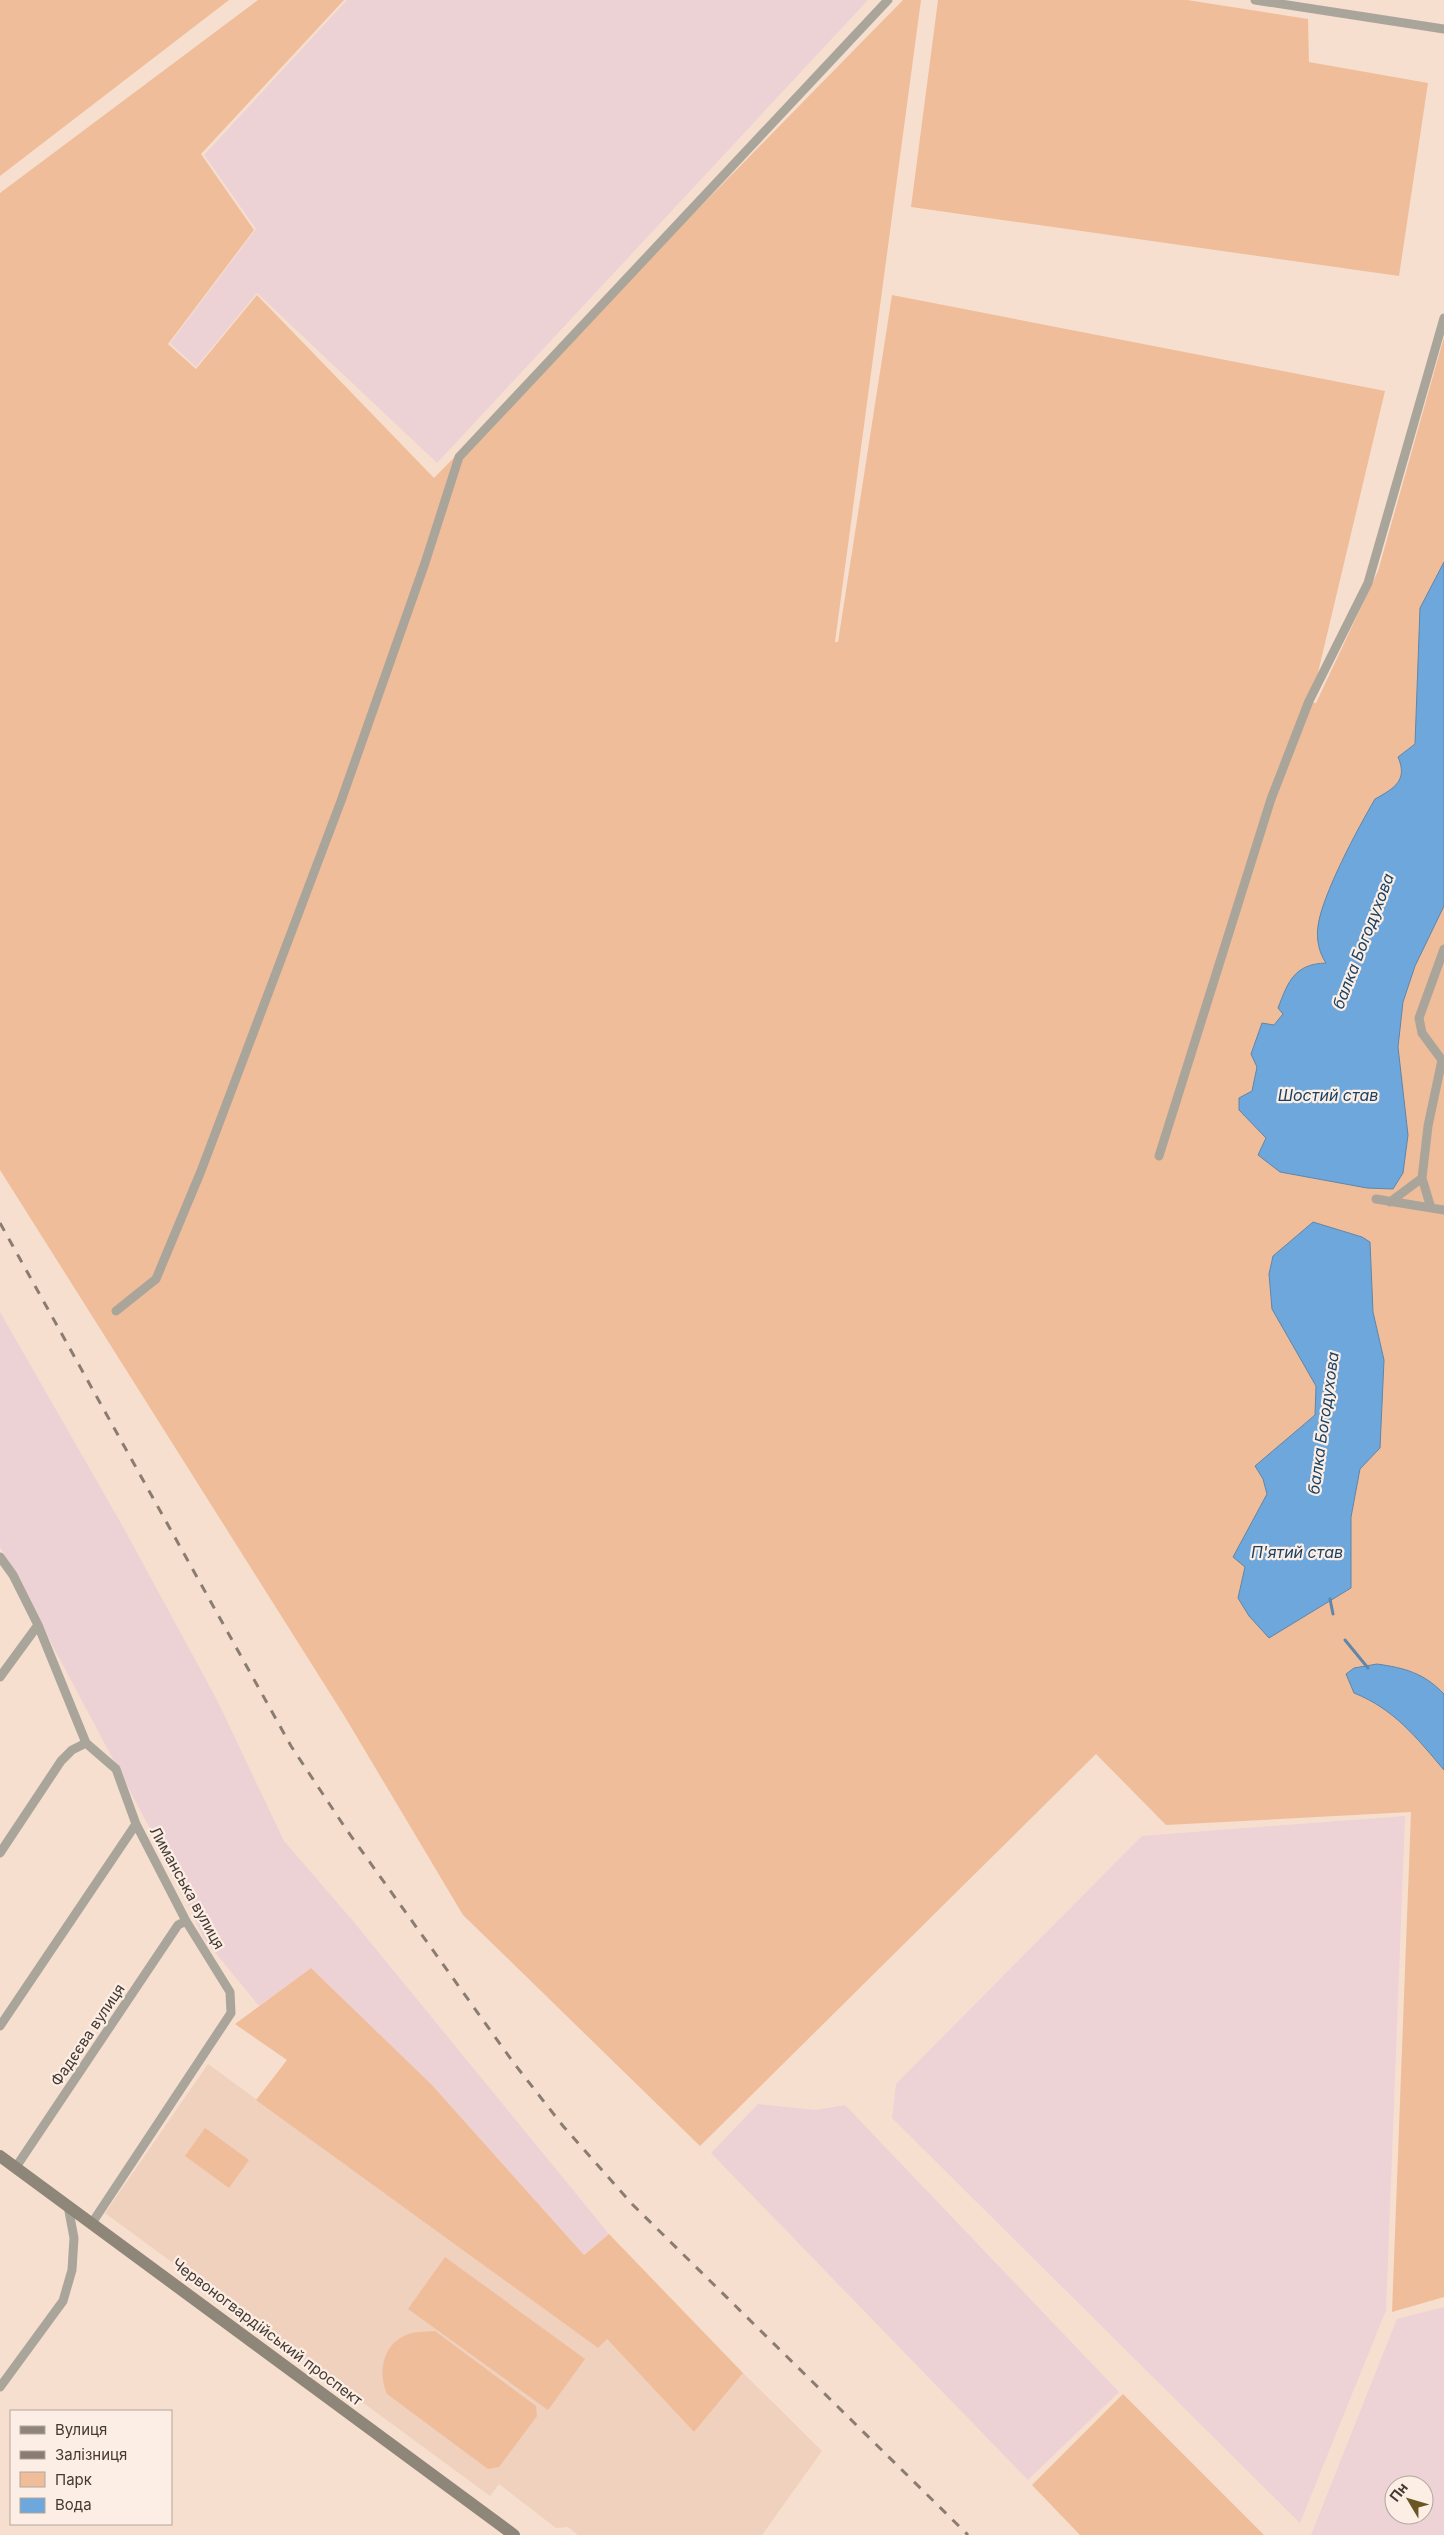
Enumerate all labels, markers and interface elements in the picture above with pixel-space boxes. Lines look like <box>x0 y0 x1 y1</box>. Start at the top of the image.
water label: балка Богодухова <box>1328 870 1398 1012</box>
water label: Шостий став <box>1278 1085 1378 1105</box>
water label: балка Богодухова <box>1303 1350 1343 1496</box>
water label: П'ятий став <box>1251 1542 1343 1562</box>
street label: Лиманська вулиця <box>146 1823 229 1953</box>
street label: Фадєєва вулиця <box>46 1980 129 2090</box>
street label: Червоногвардійський проспект <box>168 2254 366 2410</box>
legend <box>10 2410 172 2525</box>
text: Вулиця <box>55 2420 107 2439</box>
text: Залізниця <box>55 2445 127 2464</box>
text: Парк <box>55 2470 92 2489</box>
north arrow <box>1384 2475 1434 2525</box>
text: Пн <box>1386 2479 1411 2504</box>
text: Вода <box>55 2495 92 2514</box>

